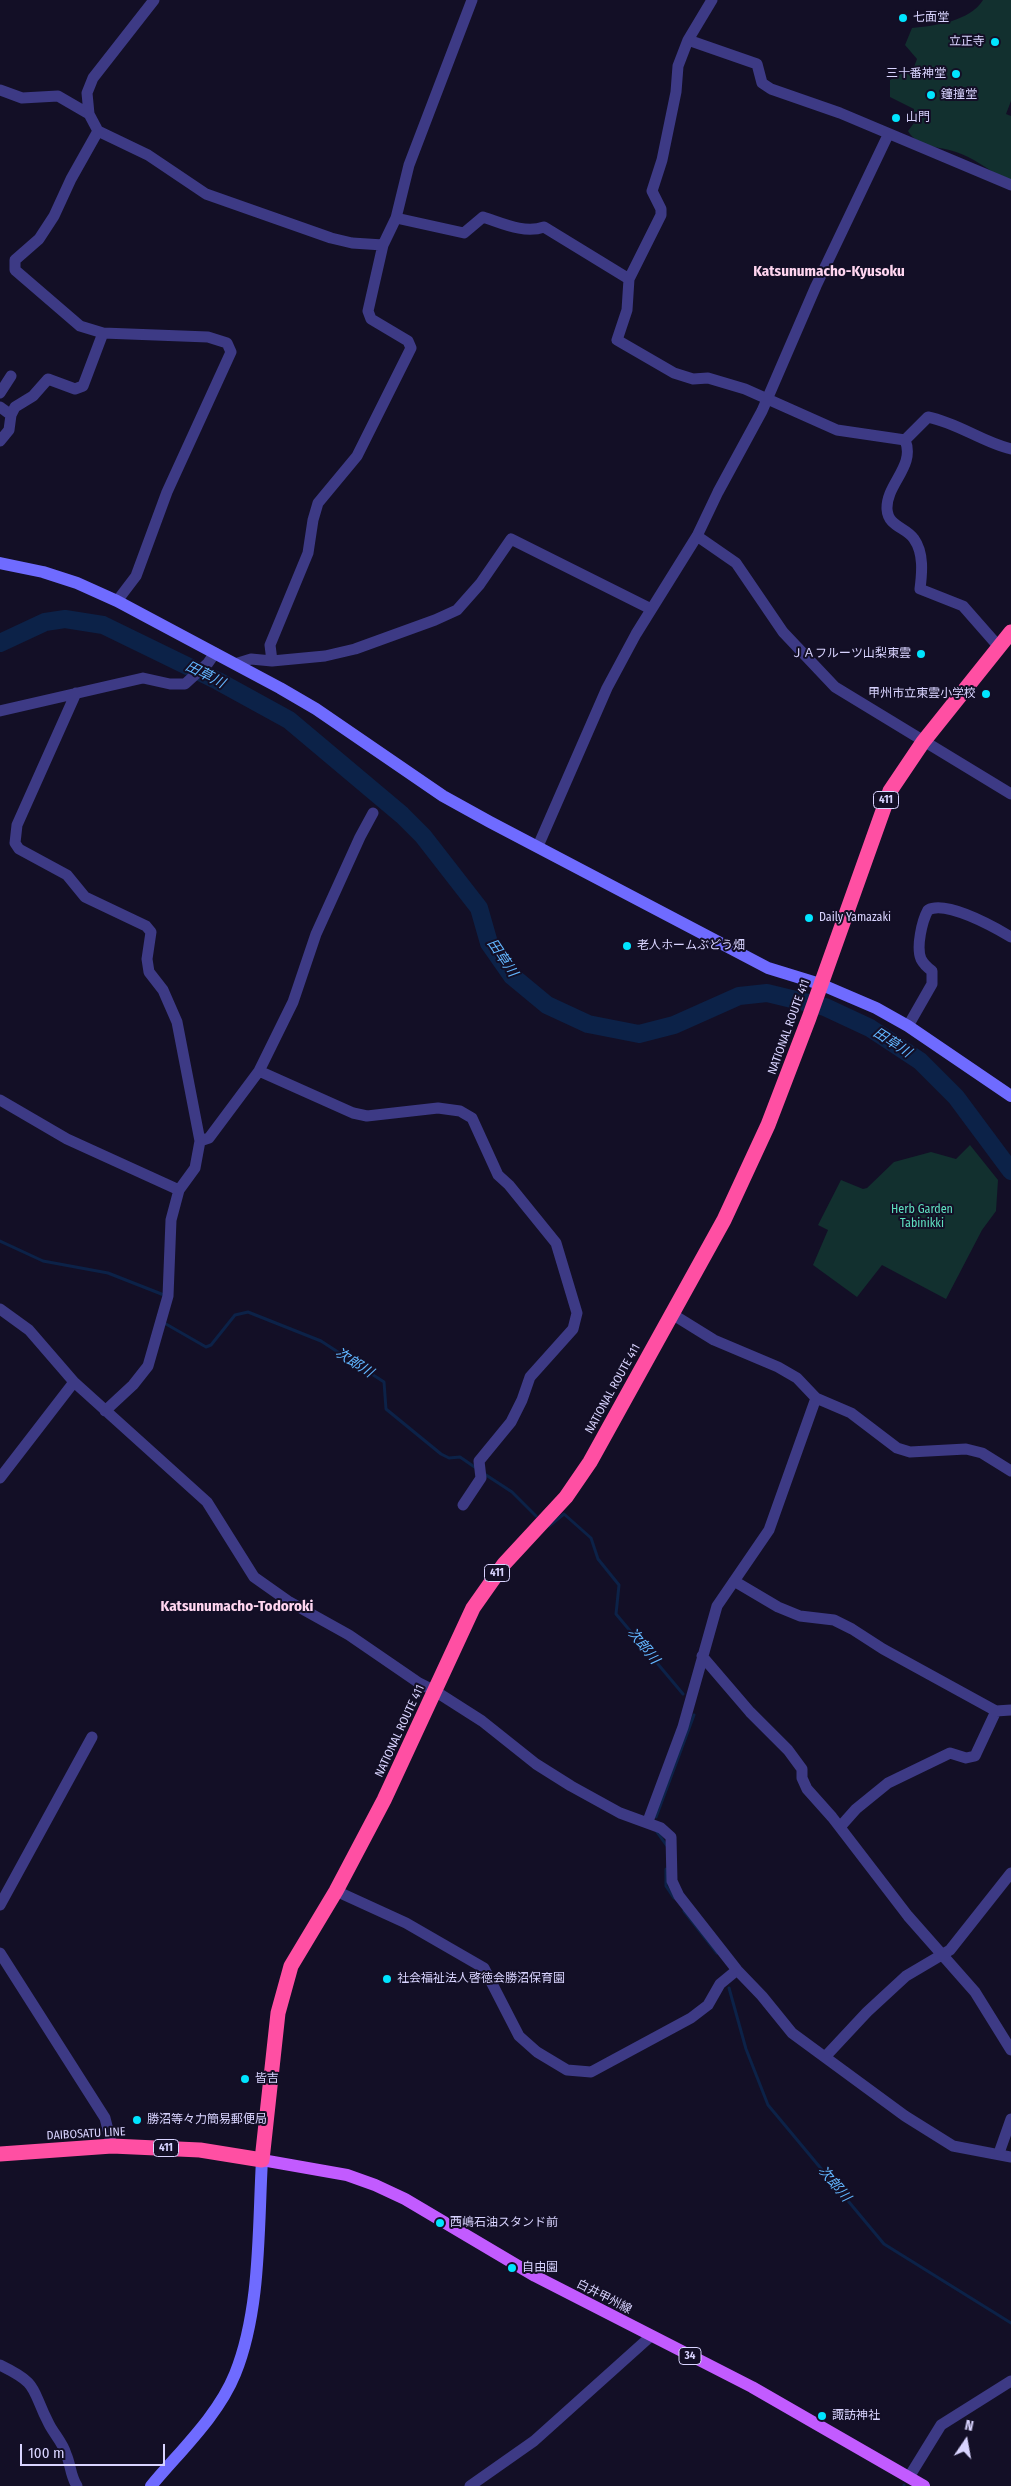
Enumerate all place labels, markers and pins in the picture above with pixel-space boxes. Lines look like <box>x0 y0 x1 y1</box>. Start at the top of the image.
place label: 七面堂 <box>913 11 949 25</box>
marker: 七面堂 <box>897 12 909 24</box>
place label: 立正寺 <box>949 35 985 49</box>
marker: 立正寺 <box>989 36 1001 48</box>
place label: 三十番神堂 <box>886 67 946 81</box>
marker: 三十番神堂 <box>950 68 962 80</box>
place label: 鐘撞堂 <box>941 88 977 102</box>
marker: 鐘撞堂 <box>925 89 937 101</box>
place label: 山門 <box>906 111 930 125</box>
marker: 山門 <box>890 112 902 124</box>
place label: ＪＡフルーツ山梨東雲 <box>791 647 911 661</box>
marker: ＪＡフルーツ山梨東雲 <box>915 648 927 660</box>
place label: 甲州市立東雲小学校 <box>868 687 976 701</box>
marker: 甲州市立東雲小学校 <box>980 688 992 700</box>
place label: Daily Yamazaki <box>819 911 891 925</box>
marker: Daily Yamazaki <box>803 912 815 924</box>
place label: 老人ホームぶどう畑 <box>637 939 745 953</box>
marker: 老人ホームぶどう畑 <box>621 940 633 952</box>
place label: 社会福祉法人啓徳会勝沼保育園 <box>397 1972 565 1986</box>
marker: 社会福祉法人啓徳会勝沼保育園 <box>381 1973 393 1985</box>
place label: 皆吉 <box>255 2072 279 2086</box>
marker: 皆吉 <box>239 2073 251 2085</box>
place label: 勝沼等々力簡易郵便局 <box>147 2113 267 2127</box>
marker: 勝沼等々力簡易郵便局 <box>131 2114 143 2126</box>
place label: 西嶋石油スタンド前 <box>450 2216 558 2230</box>
marker: 西嶋石油スタンド前 <box>434 2217 446 2229</box>
place label: 自由園 <box>522 2261 558 2275</box>
marker: 自由園 <box>506 2262 518 2274</box>
place label: 諏訪神社 <box>832 2409 880 2423</box>
marker: 諏訪神社 <box>816 2410 828 2422</box>

